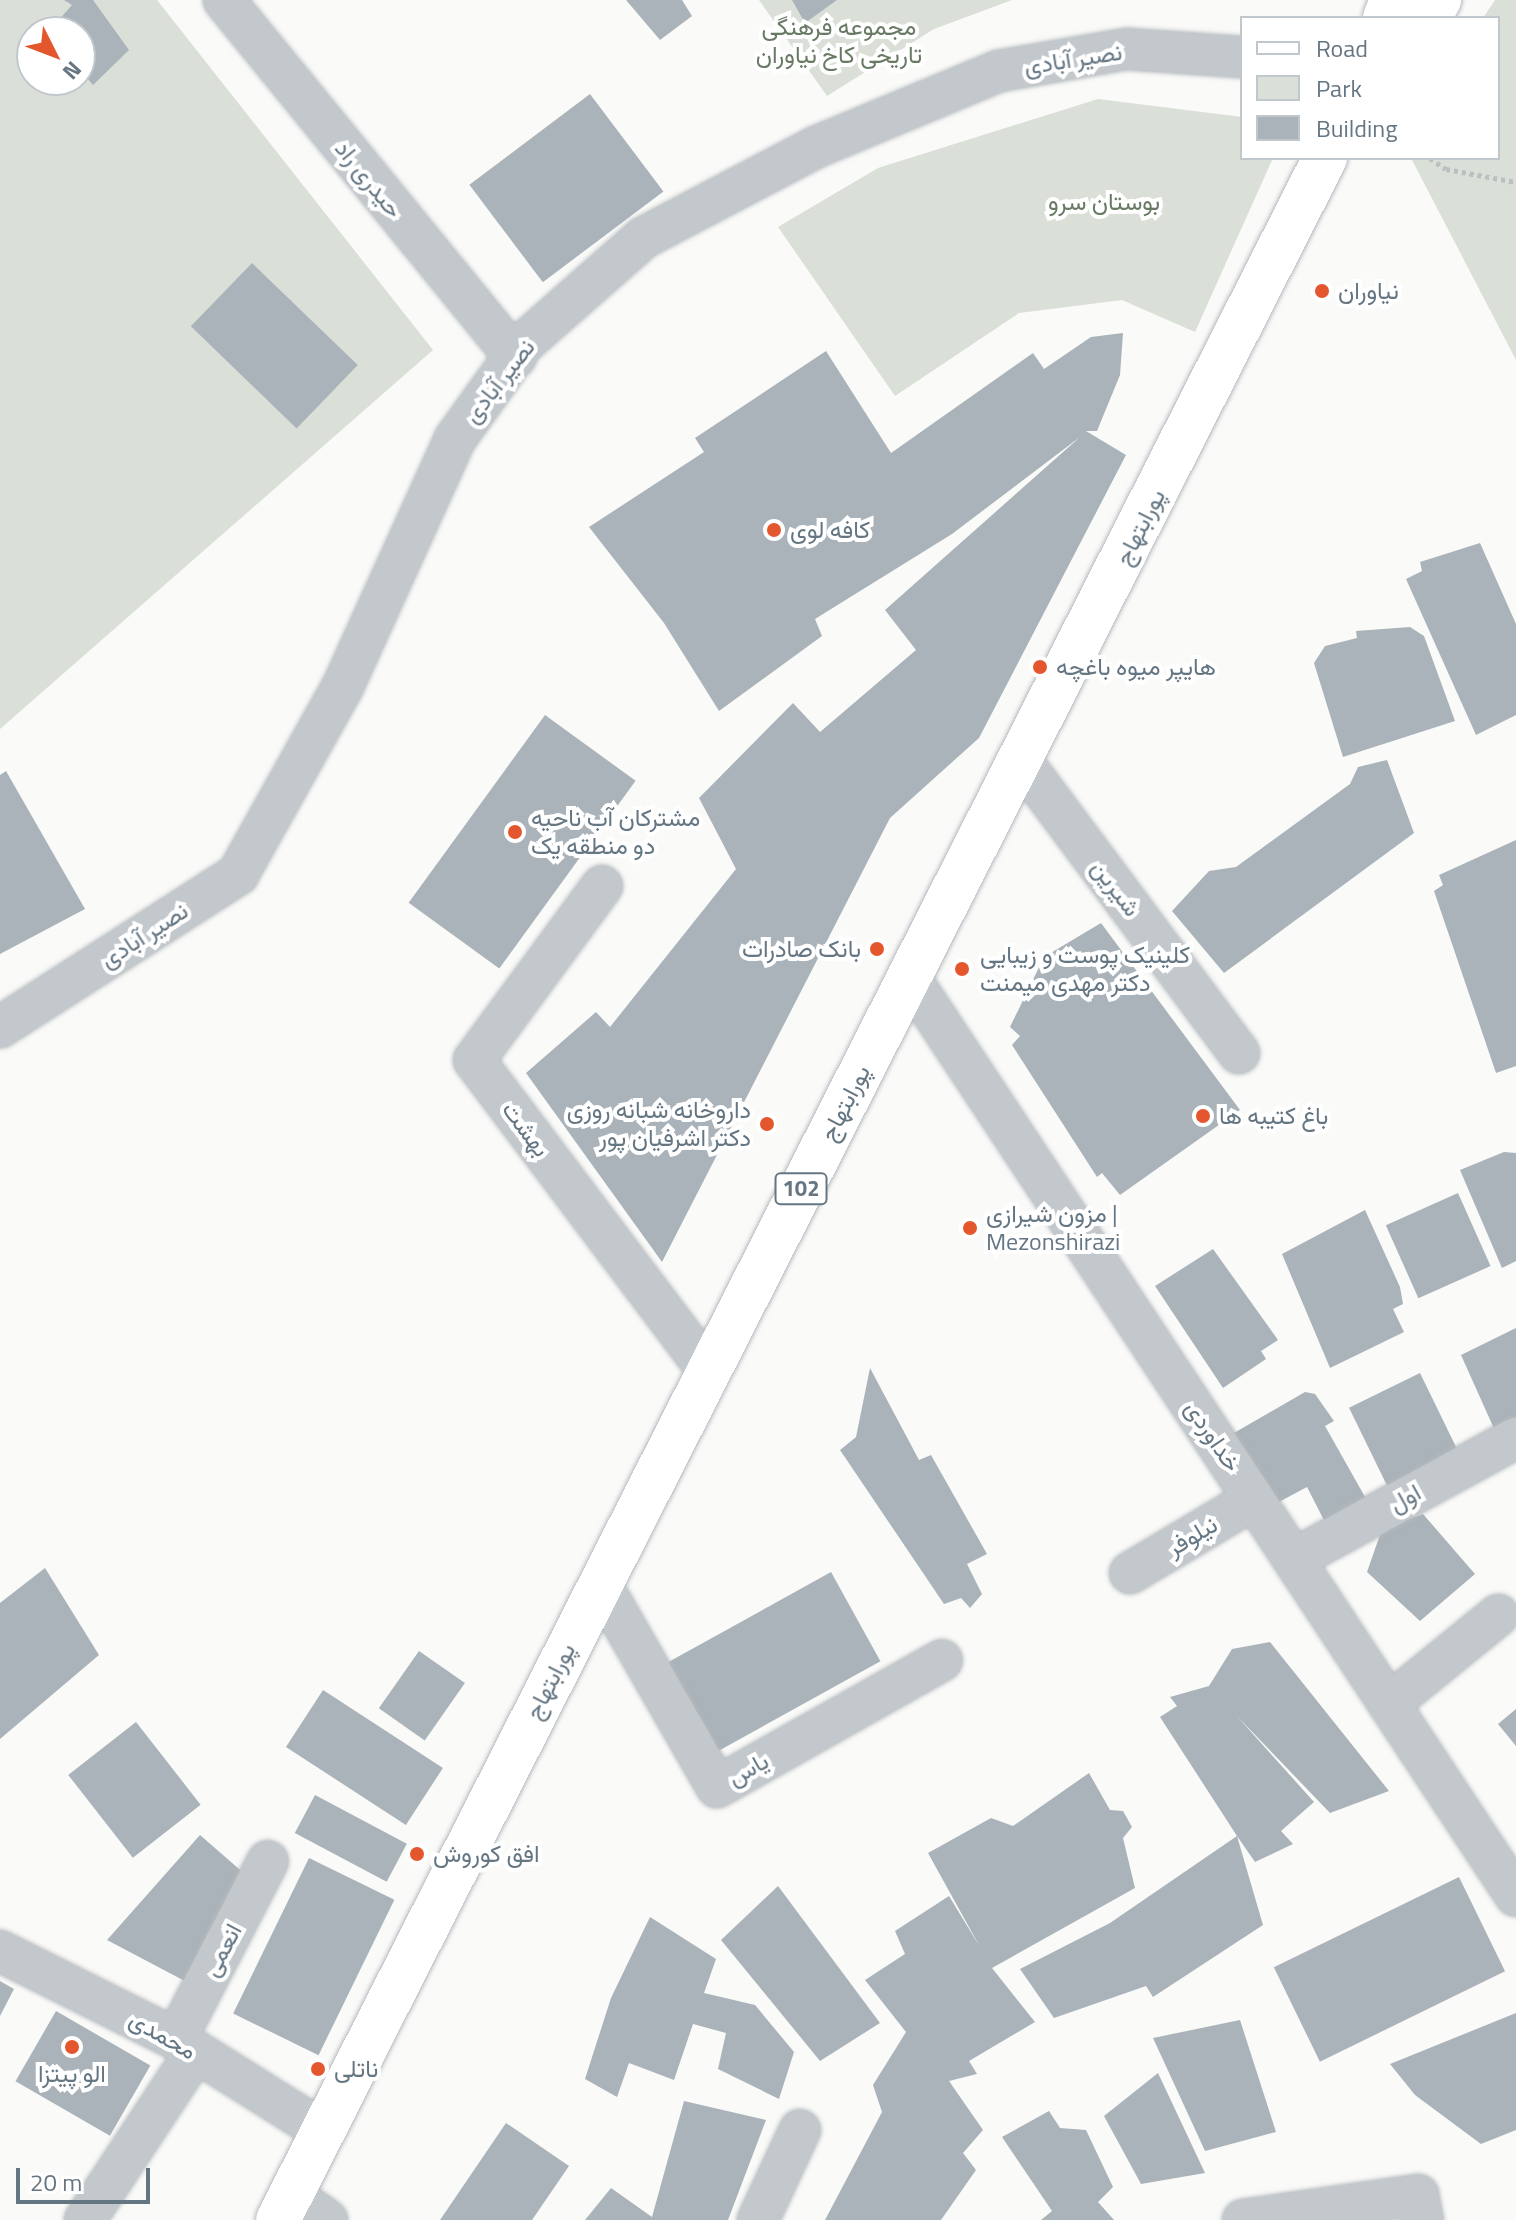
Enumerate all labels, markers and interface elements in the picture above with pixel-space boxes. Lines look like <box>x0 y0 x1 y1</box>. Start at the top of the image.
park label: مجموعه فرهنگی تاریخی کاخ نیاوران <box>756 13 922 69</box>
north arrow <box>16 16 96 96</box>
legend <box>1240 16 1500 160</box>
text: Road <box>1316 30 1368 66</box>
street label: نصیر آبادی <box>1022 37 1124 81</box>
text: N <box>55 54 90 88</box>
text: Park <box>1316 70 1362 106</box>
text: Building <box>1316 110 1398 146</box>
street label: حیدری راد <box>329 134 409 224</box>
park label: بوستان سرو <box>1048 188 1160 216</box>
place label: نیاوران <box>1338 277 1399 305</box>
marker: نیاوران <box>1313 282 1331 300</box>
street label: نصیر آبادی <box>457 333 541 429</box>
street label: پورابتهاج <box>1109 484 1171 570</box>
place label: کافه لوی <box>790 516 870 544</box>
marker: کافه لوی <box>765 521 783 539</box>
place label: هایپر میوه باغچه <box>1056 653 1216 681</box>
marker: هایپر میوه باغچه <box>1031 658 1049 676</box>
place label: مشترکان آب ناحیه دو منطقه یک <box>531 804 700 860</box>
marker: مشترکان آب ناحیه دو منطقه یک <box>506 823 524 841</box>
street label: شیرین <box>1085 854 1147 922</box>
street label: نصیر آبادی <box>95 896 193 974</box>
place label: بانک صادرات <box>742 935 861 963</box>
marker: بانک صادرات <box>868 940 886 958</box>
place label: کلینیک پوست و زیبایی دکتر مهدی میمنت <box>980 941 1190 997</box>
marker: کلینیک پوست و زیبایی دکتر مهدی میمنت <box>951 958 973 980</box>
street label: پورابتهاج <box>814 1060 876 1146</box>
street label: بهشت <box>496 1096 556 1162</box>
place label: داروخانه شبانه روزی دکتر اشرفیان پور <box>567 1096 751 1152</box>
place label: باغ کتیبه ها <box>1219 1102 1328 1130</box>
marker: باغ کتیبه ها <box>1194 1107 1212 1125</box>
marker: داروخانه شبانه روزی دکتر اشرفیان پور <box>758 1115 776 1133</box>
road number: 102 <box>773 1171 829 1207</box>
place label: مزون شيرازی | Mezonshirazi <box>986 1200 1120 1256</box>
marker: مزون شيرازی | Mezonshirazi <box>961 1219 979 1237</box>
street label: خداوردی <box>1179 1395 1247 1477</box>
street label: اول <box>1384 1478 1426 1518</box>
street label: نیلوفر <box>1161 1510 1223 1562</box>
street label: پورابتهاج <box>519 1638 581 1724</box>
street label: یاس <box>723 1746 773 1792</box>
place label: افق کوروش <box>433 1840 540 1868</box>
marker: افق کوروش <box>408 1845 426 1863</box>
street label: انعمی <box>196 1919 248 1981</box>
street label: محمدی <box>124 2004 202 2066</box>
marker: الو پیتزا <box>63 2038 81 2056</box>
place label: ناتلی <box>334 2055 378 2083</box>
place label: الو پیتزا <box>38 2060 106 2088</box>
marker: ناتلی <box>309 2060 327 2078</box>
scale bar <box>20 2152 154 2202</box>
text: 20 m <box>30 2164 82 2200</box>

